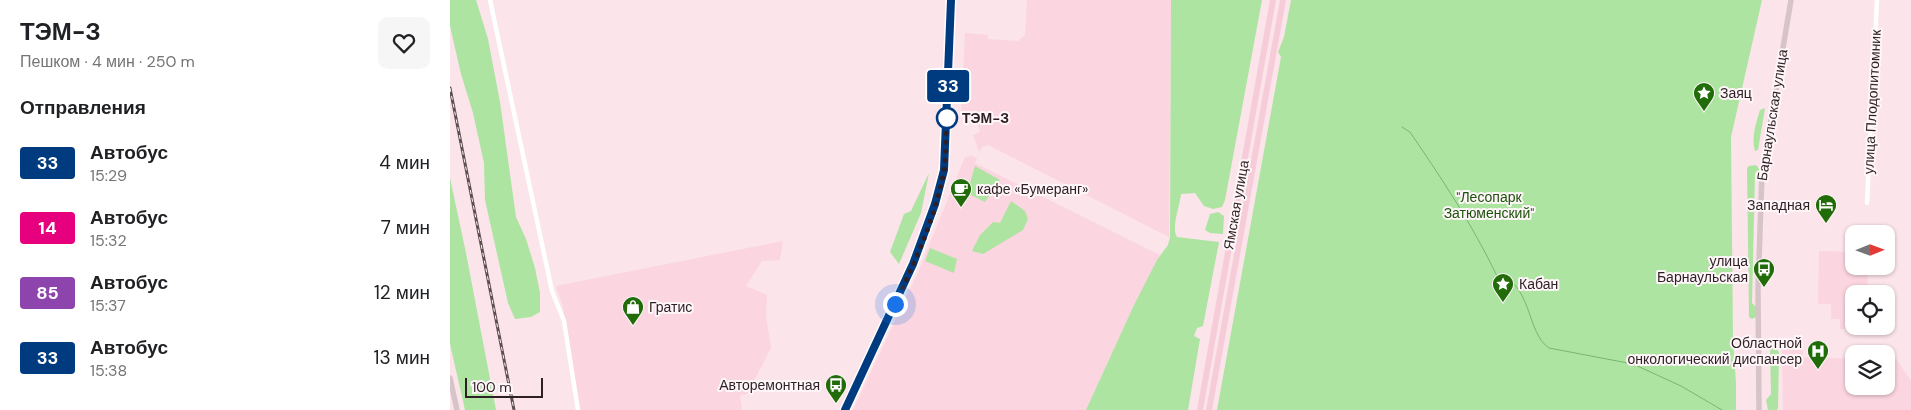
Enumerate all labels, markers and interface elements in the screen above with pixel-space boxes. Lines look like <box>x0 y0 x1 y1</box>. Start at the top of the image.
text: ТЭМ-З <box>20 16 101 47</box>
button: heart <box>378 17 430 69</box>
street label: улица Плодопитомник <box>1859 28 1885 175</box>
street label: Барнаульская улица <box>1753 48 1791 182</box>
text: Пешком · 4 мин · 250 m <box>20 51 195 72</box>
line badge: 33 <box>926 70 970 102</box>
text: 33 <box>937 74 959 98</box>
place icon: Заяц <box>1692 81 1716 112</box>
place label: Заяц <box>1720 84 1752 102</box>
text: Отправления <box>20 95 146 120</box>
marker: ТЭМ-З <box>936 107 958 129</box>
place label: ТЭМ-З <box>962 109 1009 127</box>
text: Автобус <box>90 140 168 165</box>
text: 4 мин <box>379 150 430 175</box>
text: 33 <box>37 151 58 175</box>
street label: Ямская улица <box>1219 159 1253 251</box>
text: 15:29 <box>90 165 127 186</box>
cafe icon: кафе «Бумеранг» <box>949 177 973 208</box>
place label: кафе «Бумеранг» <box>977 180 1088 198</box>
park label: "Лесопарк Затюменский" <box>1444 188 1534 222</box>
hotel icon: Западная <box>1814 193 1838 224</box>
place label: Западная <box>1747 196 1810 214</box>
text: Автобус <box>90 205 168 230</box>
text: 7 мин <box>381 215 430 240</box>
text: 14 <box>38 216 57 240</box>
north arrow <box>1845 225 1895 275</box>
map controls <box>1845 225 1895 395</box>
text: 15:32 <box>90 230 127 251</box>
place label: улица Барнаульская <box>1657 252 1748 286</box>
bus stop icon: улица Барнаульская <box>1752 257 1776 288</box>
text: Автобус <box>90 270 168 295</box>
place icon: Кабан <box>1491 272 1515 303</box>
place label: Кабан <box>1519 275 1558 293</box>
text: 12 мин <box>374 280 430 305</box>
text: 85 <box>36 281 59 305</box>
button: locate <box>1845 285 1895 335</box>
your location <box>883 292 908 317</box>
text: 15:37 <box>90 295 126 316</box>
shop icon: Гратис <box>621 295 645 326</box>
place label: Гратис <box>649 298 692 316</box>
place label: Областной онкологический диспансер <box>1627 334 1802 368</box>
text: Автобус <box>90 335 168 360</box>
hospital icon: Областной онкологический диспансер <box>1806 339 1830 370</box>
text: 13 мин <box>374 345 430 370</box>
button: layers <box>1845 345 1895 395</box>
text: 33 <box>37 346 58 370</box>
text: 15:38 <box>90 360 127 381</box>
bus stop icon: Авторемонтная <box>824 373 848 404</box>
scale bar <box>465 375 542 398</box>
place label: Авторемонтная <box>719 376 820 394</box>
text: 100 m <box>472 378 512 396</box>

